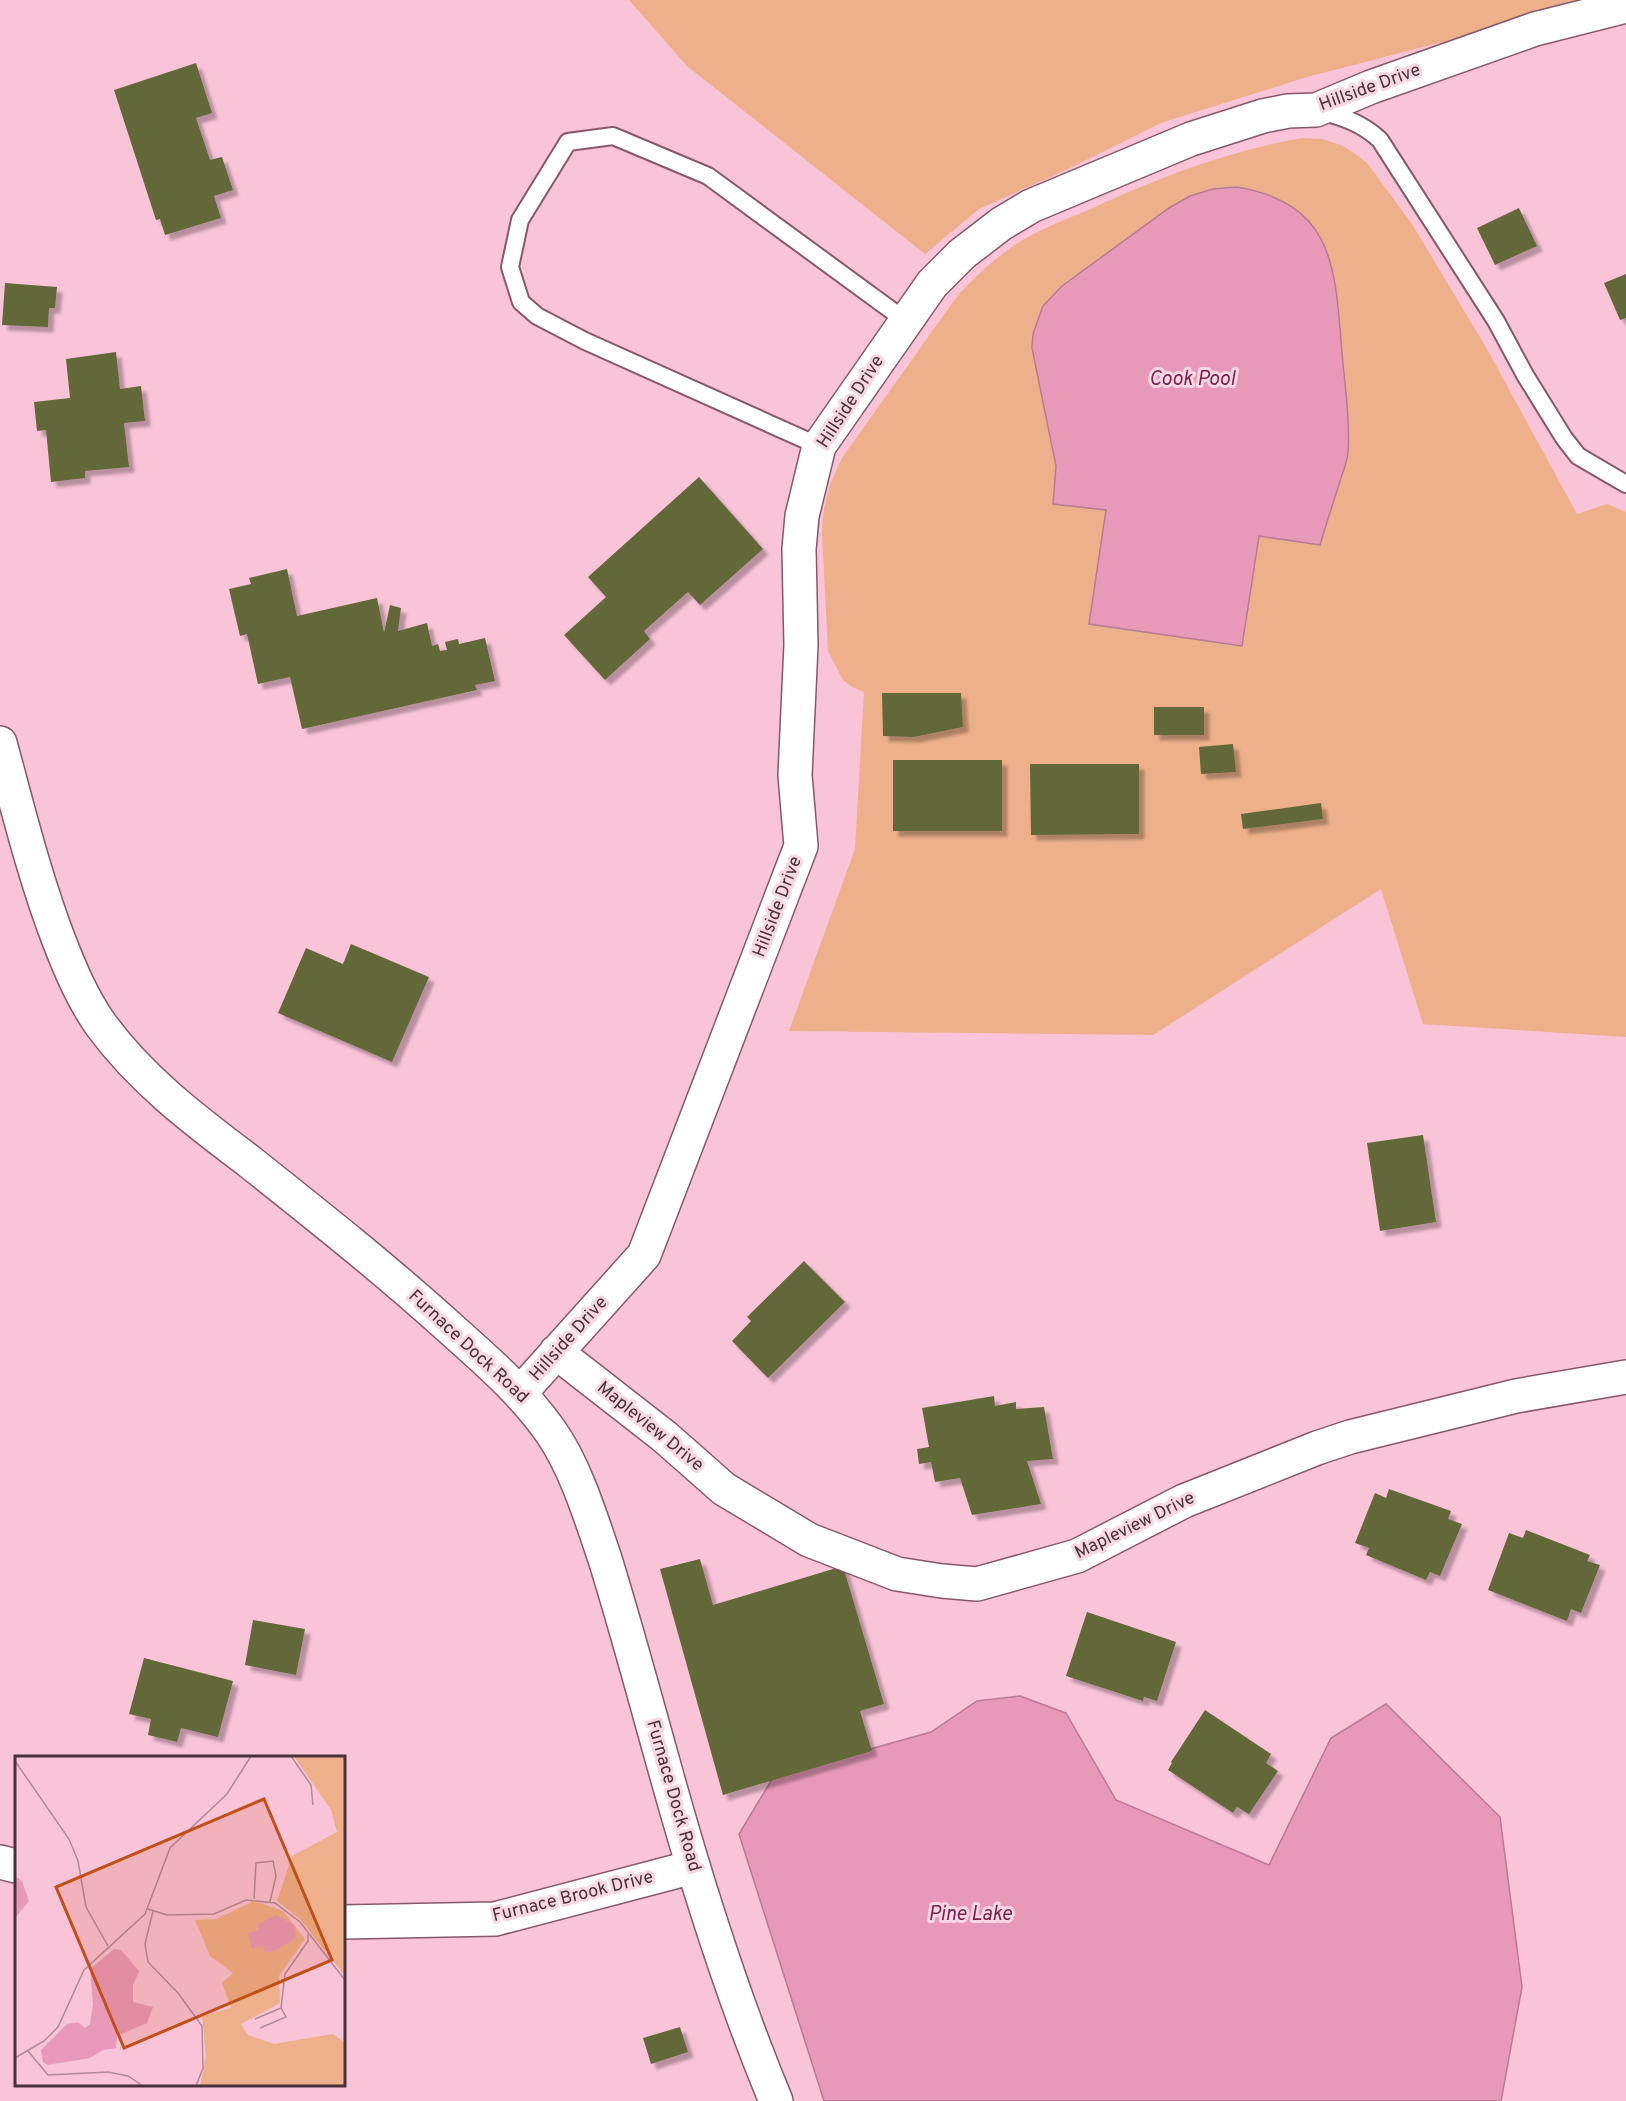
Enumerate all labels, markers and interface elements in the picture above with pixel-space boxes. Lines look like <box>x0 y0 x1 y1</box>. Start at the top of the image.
street label: Hillside Drive <box>1316 59 1424 117</box>
street label: Hillside Drive <box>812 351 890 453</box>
water label: Cook Pool <box>1149 367 1236 393</box>
street label: Hillside Drive <box>748 853 808 961</box>
street label: Furnace Dock Road <box>403 1285 533 1409</box>
street label: Hillside Drive <box>525 1292 613 1386</box>
street label: Mapleview Drive <box>592 1377 708 1477</box>
street label: Mapleview Drive <box>1071 1487 1199 1565</box>
street label: Furnace Dock Road <box>640 1718 706 1874</box>
inset map <box>15 1756 345 2086</box>
street label: Furnace Brook Drive <box>490 1866 656 1928</box>
water label: Pine Lake <box>928 1902 1012 1928</box>

